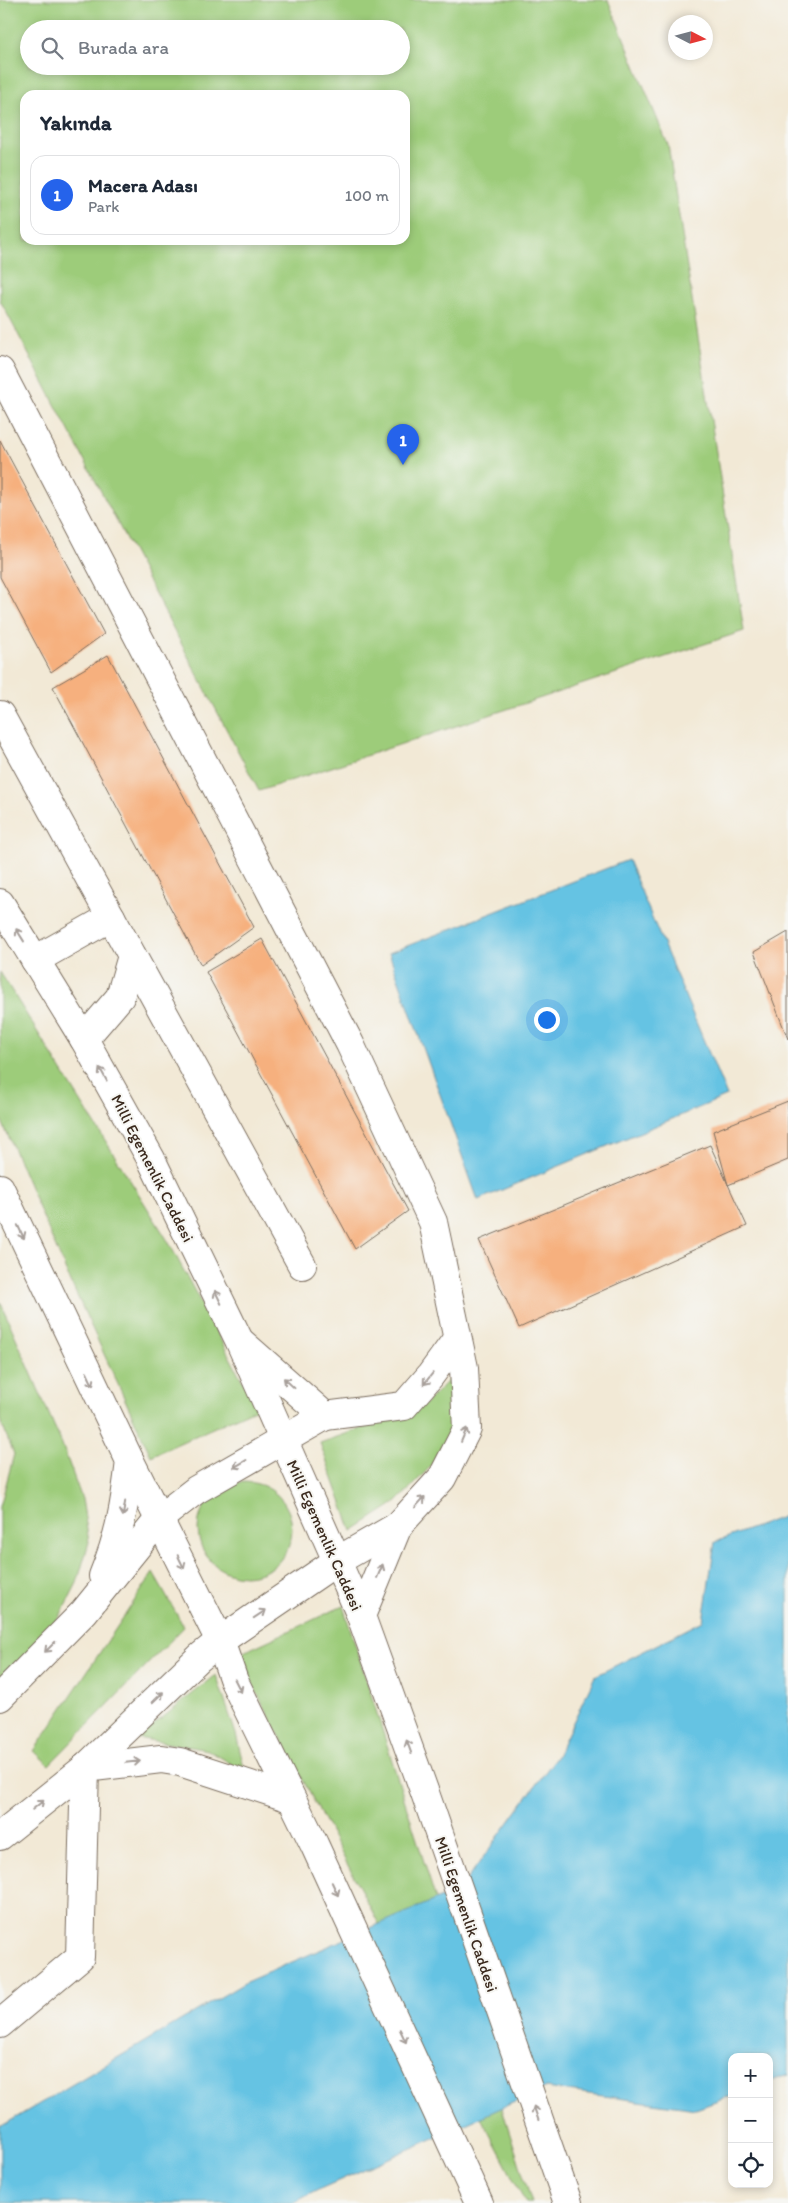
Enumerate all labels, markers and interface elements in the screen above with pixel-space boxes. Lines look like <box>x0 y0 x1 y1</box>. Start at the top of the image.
north arrow <box>668 15 713 60</box>
search box <box>20 20 410 75</box>
icon: search <box>38 34 66 62</box>
text: Burada ara <box>78 36 169 59</box>
text: Yakında <box>40 110 112 135</box>
text: Macera Adası <box>88 174 198 197</box>
text: 1 <box>53 186 61 205</box>
text: 100 m <box>345 186 389 205</box>
text: Park <box>88 197 119 216</box>
pin: 1 <box>387 424 419 465</box>
one-way arrow <box>14 929 24 943</box>
your location <box>534 1007 560 1033</box>
one-way arrow <box>98 1068 108 1082</box>
street label: Milli Egemenlik Caddesi <box>107 1091 198 1245</box>
one-way arrow <box>17 1224 26 1239</box>
one-way arrow <box>213 1289 223 1304</box>
one-way arrow <box>86 1371 96 1386</box>
one-way arrow <box>422 1372 433 1385</box>
one-way arrow <box>283 1377 296 1389</box>
one-way arrow <box>459 1428 469 1443</box>
street label: Milli Egemenlik Caddesi <box>283 1457 366 1614</box>
one-way arrow <box>234 1460 248 1470</box>
one-way arrow <box>414 1496 426 1508</box>
one-way arrow <box>118 1501 128 1517</box>
one-way arrow <box>177 1554 186 1569</box>
one-way arrow <box>375 1564 385 1579</box>
one-way arrow <box>253 1609 267 1619</box>
one-way arrow <box>43 1641 56 1653</box>
one-way arrow <box>233 1679 243 1694</box>
one-way arrow <box>152 1691 164 1703</box>
one-way arrow <box>404 1740 413 1755</box>
one-way arrow <box>125 1757 141 1767</box>
one-way arrow <box>31 1800 44 1811</box>
street label: Milli Egemenlik Caddesi <box>431 1834 502 1994</box>
one-way arrow <box>330 1881 340 1896</box>
one-way arrow <box>398 2028 408 2043</box>
map controls <box>728 2053 773 2188</box>
button: + <box>728 2053 773 2098</box>
button: − <box>728 2098 773 2143</box>
one-way arrow <box>531 2106 540 2121</box>
button: locate <box>728 2143 773 2188</box>

